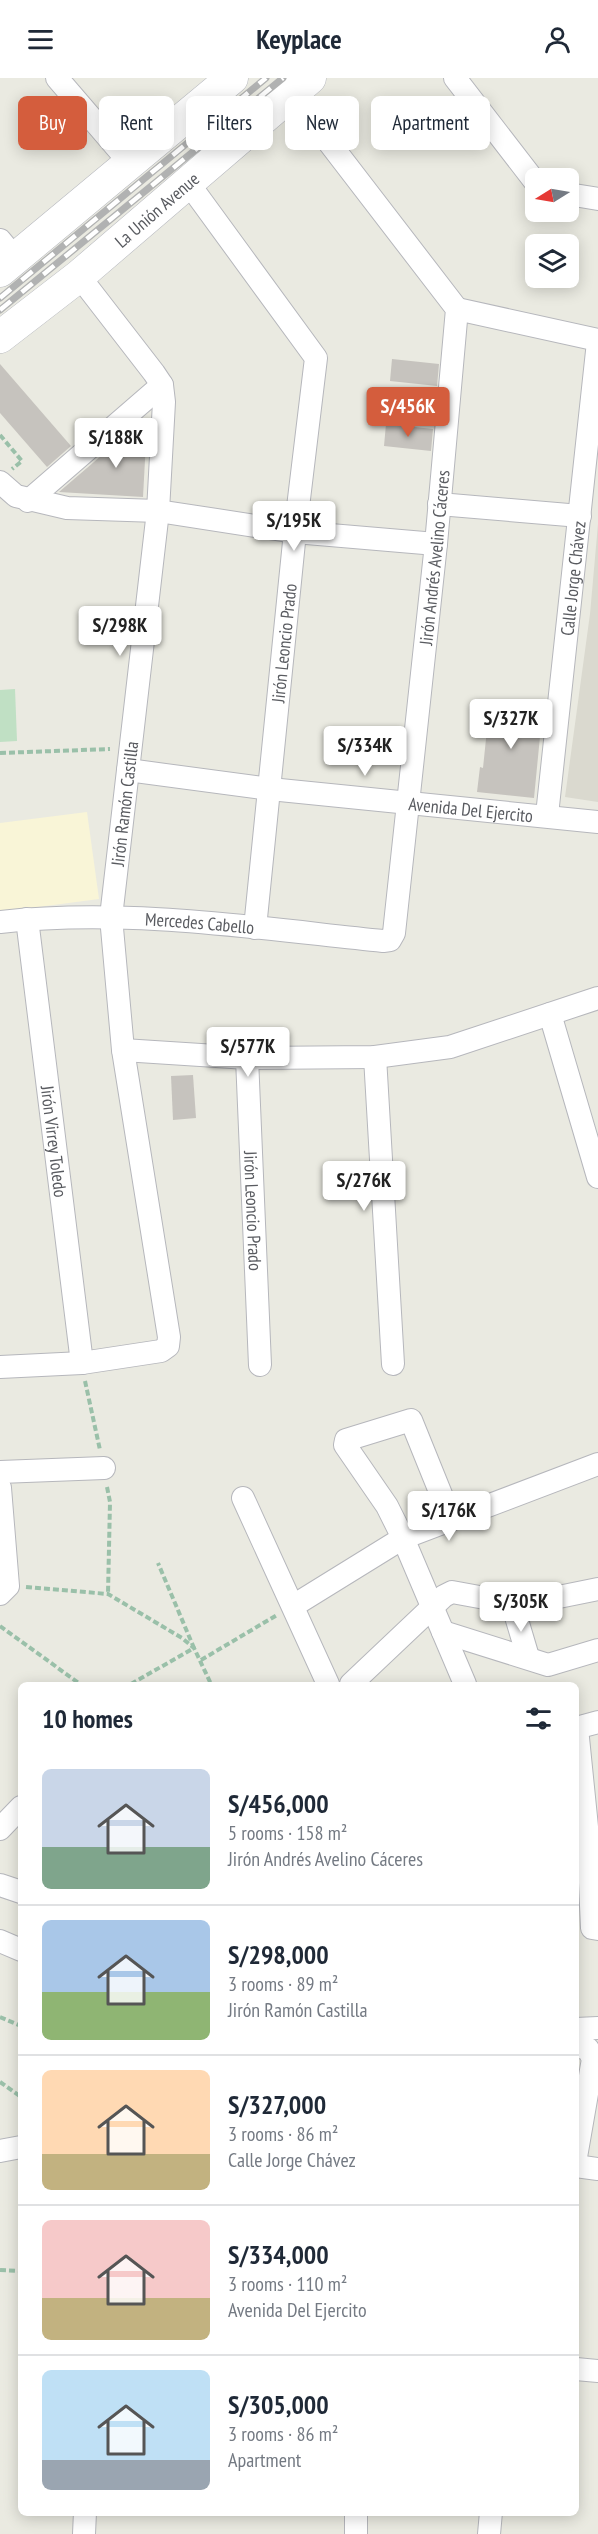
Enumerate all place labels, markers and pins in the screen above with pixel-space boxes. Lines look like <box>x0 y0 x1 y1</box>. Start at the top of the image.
pin: S/456K <box>359 387 457 438</box>
pin: S/188K <box>67 418 165 469</box>
pin: S/195K <box>245 501 343 552</box>
pin: S/298K <box>71 606 169 657</box>
pin: S/327K <box>462 699 560 750</box>
pin: S/334K <box>316 726 414 777</box>
pin: S/577K <box>199 1027 297 1078</box>
pin: S/276K <box>315 1161 413 1212</box>
pin: S/176K <box>400 1491 498 1542</box>
pin: S/305K <box>472 1582 570 1633</box>

